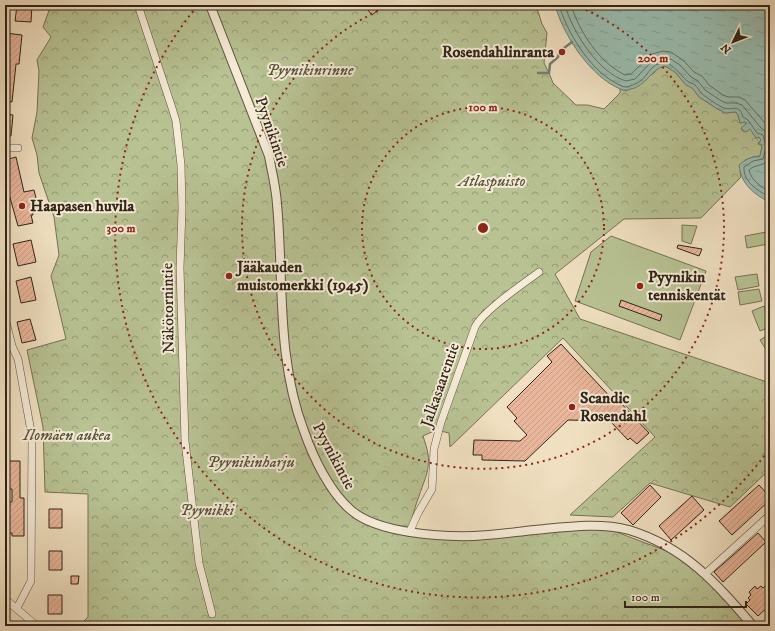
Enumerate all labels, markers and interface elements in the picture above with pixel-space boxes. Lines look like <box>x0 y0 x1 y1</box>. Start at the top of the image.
north arrow <box>713 22 753 62</box>
text: N <box>718 40 735 56</box>
place label: Rosendahlinranta <box>442 42 555 62</box>
marker: Rosendahlinranta <box>557 47 567 57</box>
text: 200 m <box>638 51 668 66</box>
park label: Pyynikinrinne <box>267 60 354 80</box>
street label: Pyynikintie <box>251 94 293 170</box>
text: 100 m <box>469 100 497 115</box>
park label: Atlaspuisto <box>457 171 525 191</box>
place label: Haapasen huvila <box>30 196 136 216</box>
marker: Haapasen huvila <box>17 201 27 211</box>
text: 300 m <box>107 221 135 236</box>
centre of rings <box>476 221 490 235</box>
place label: Jääkauden muistomerkki (1945) <box>235 257 368 295</box>
street label: Näkötornintie <box>157 262 179 353</box>
place label: Pyynikin tenniskentät <box>648 267 727 305</box>
marker: Jääkauden muistomerkki (1945) <box>224 271 234 281</box>
marker: Pyynikin tenniskentät <box>635 281 645 291</box>
street label: Jalkasaarentie <box>416 340 464 432</box>
place label: Scandic Rosendahl <box>580 388 648 426</box>
marker: Scandic Rosendahl <box>567 402 577 412</box>
street label: Pyynikintie <box>308 419 360 493</box>
park label: Ilomäen aukea <box>22 425 111 445</box>
park label: Pyynikinharju <box>207 452 295 472</box>
park label: Pyynikki <box>180 500 235 520</box>
scale bar <box>625 583 746 609</box>
text: 100 m <box>631 590 660 605</box>

